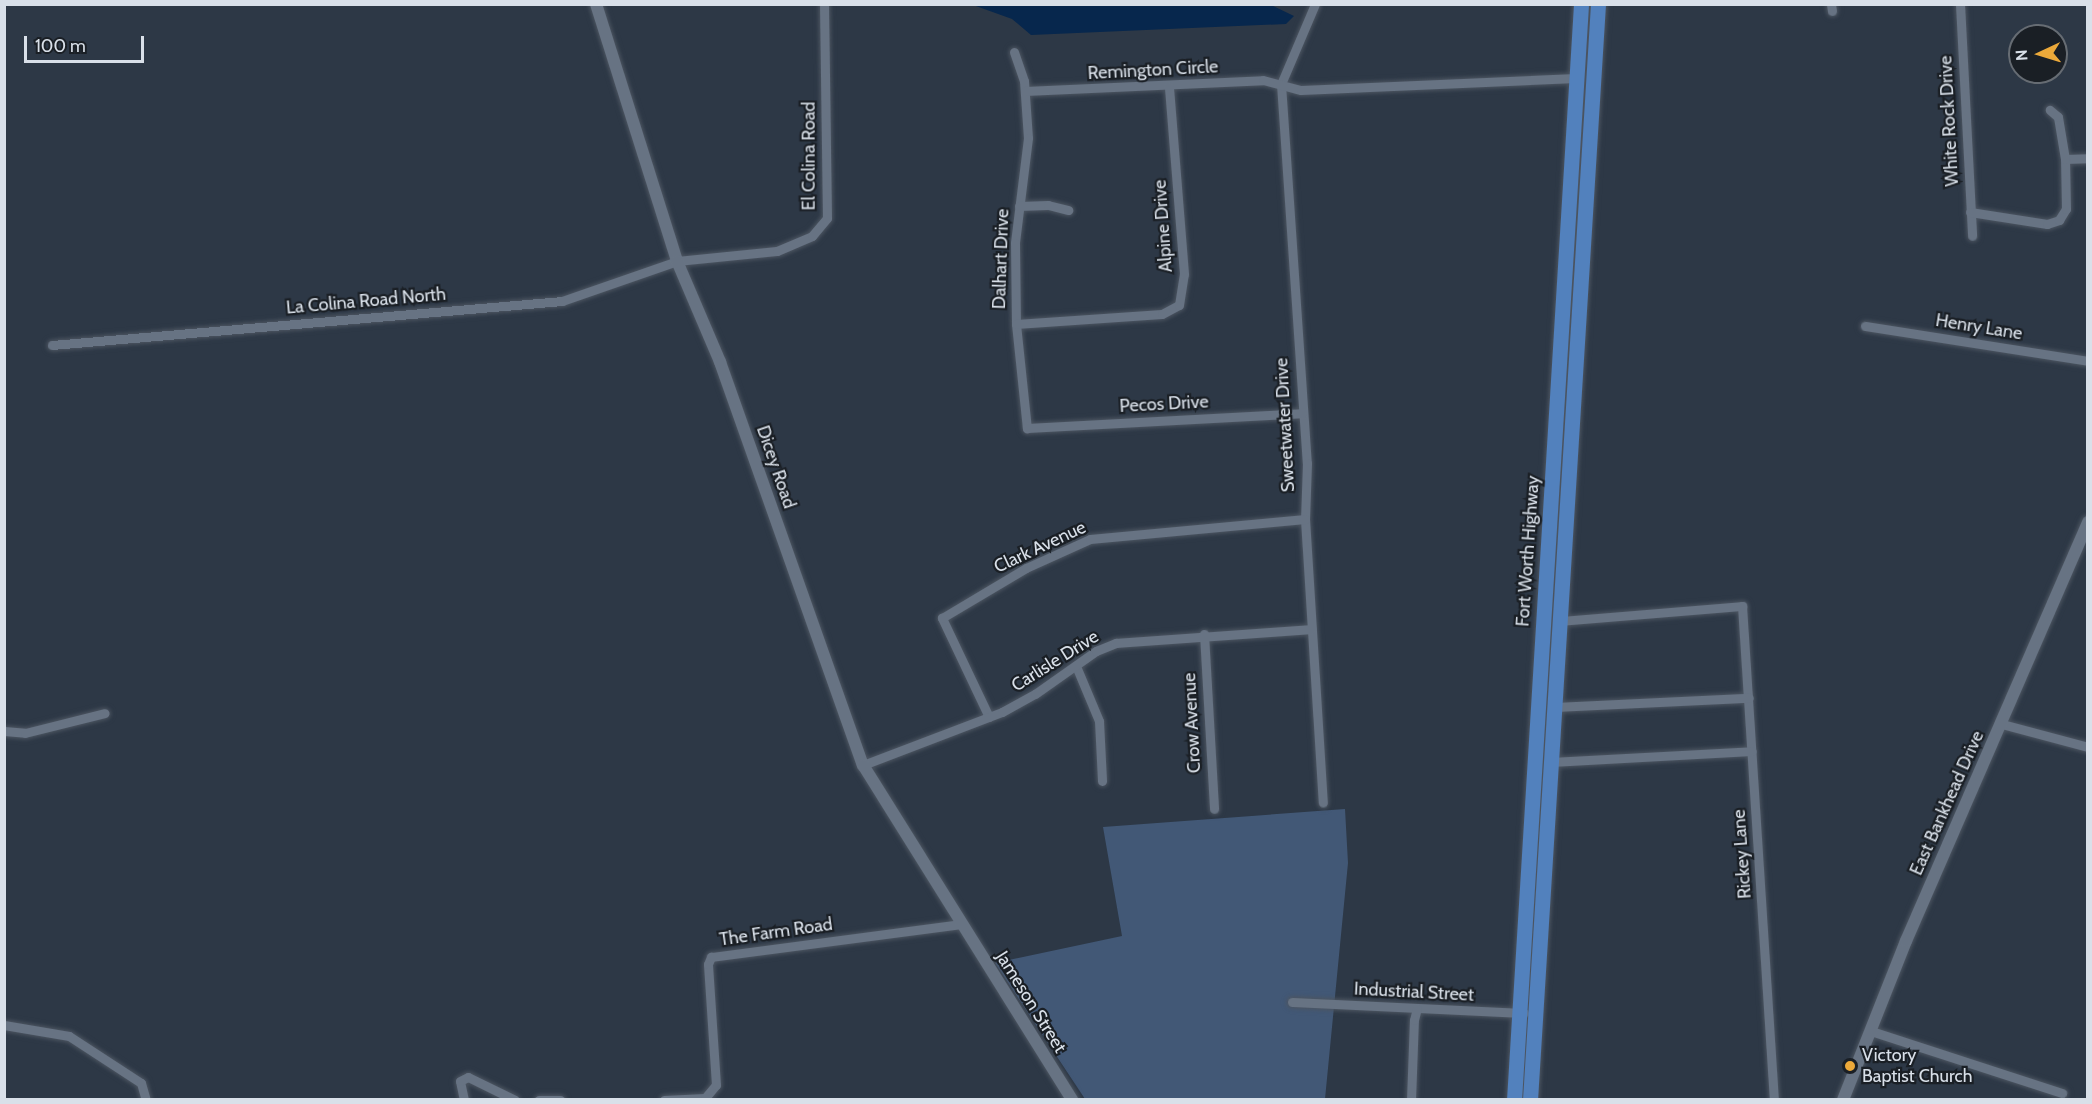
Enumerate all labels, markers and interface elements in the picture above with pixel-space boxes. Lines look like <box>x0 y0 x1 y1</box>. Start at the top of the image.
scale bar <box>27 24 147 62</box>
north arrow <box>2008 24 2068 84</box>
text: 100 m <box>35 35 86 57</box>
text: N <box>2012 49 2031 61</box>
street label: White Rock Drive <box>1935 55 1963 187</box>
street label: Remington Circle <box>1087 56 1219 84</box>
street label: El Colina Road <box>798 102 820 210</box>
street label: Alpine Drive <box>1149 179 1177 273</box>
street label: Dalhart Drive <box>988 208 1014 310</box>
street label: La Colina Road North <box>285 283 447 319</box>
street label: Henry Lane <box>1934 309 2024 345</box>
street label: Sweetwater Drive <box>1271 357 1299 493</box>
street label: Pecos Drive <box>1119 391 1209 417</box>
street label: Dicey Road <box>752 423 800 511</box>
street label: Fort Worth Highway <box>1512 475 1544 627</box>
street label: Clark Avenue <box>991 516 1089 578</box>
street label: Carlisle Drive <box>1007 626 1103 696</box>
street label: Crow Avenue <box>1179 672 1205 774</box>
street label: East Bankhead Drive <box>1905 727 1989 879</box>
street label: Rickey Lane <box>1728 809 1756 899</box>
street label: The Farm Road <box>718 913 834 951</box>
street label: Jameson Street <box>991 947 1071 1057</box>
street label: Industrial Street <box>1353 978 1475 1006</box>
place label: Victory Baptist Church <box>1862 1045 1972 1088</box>
marker: Victory Baptist Church <box>1843 1059 1857 1073</box>

